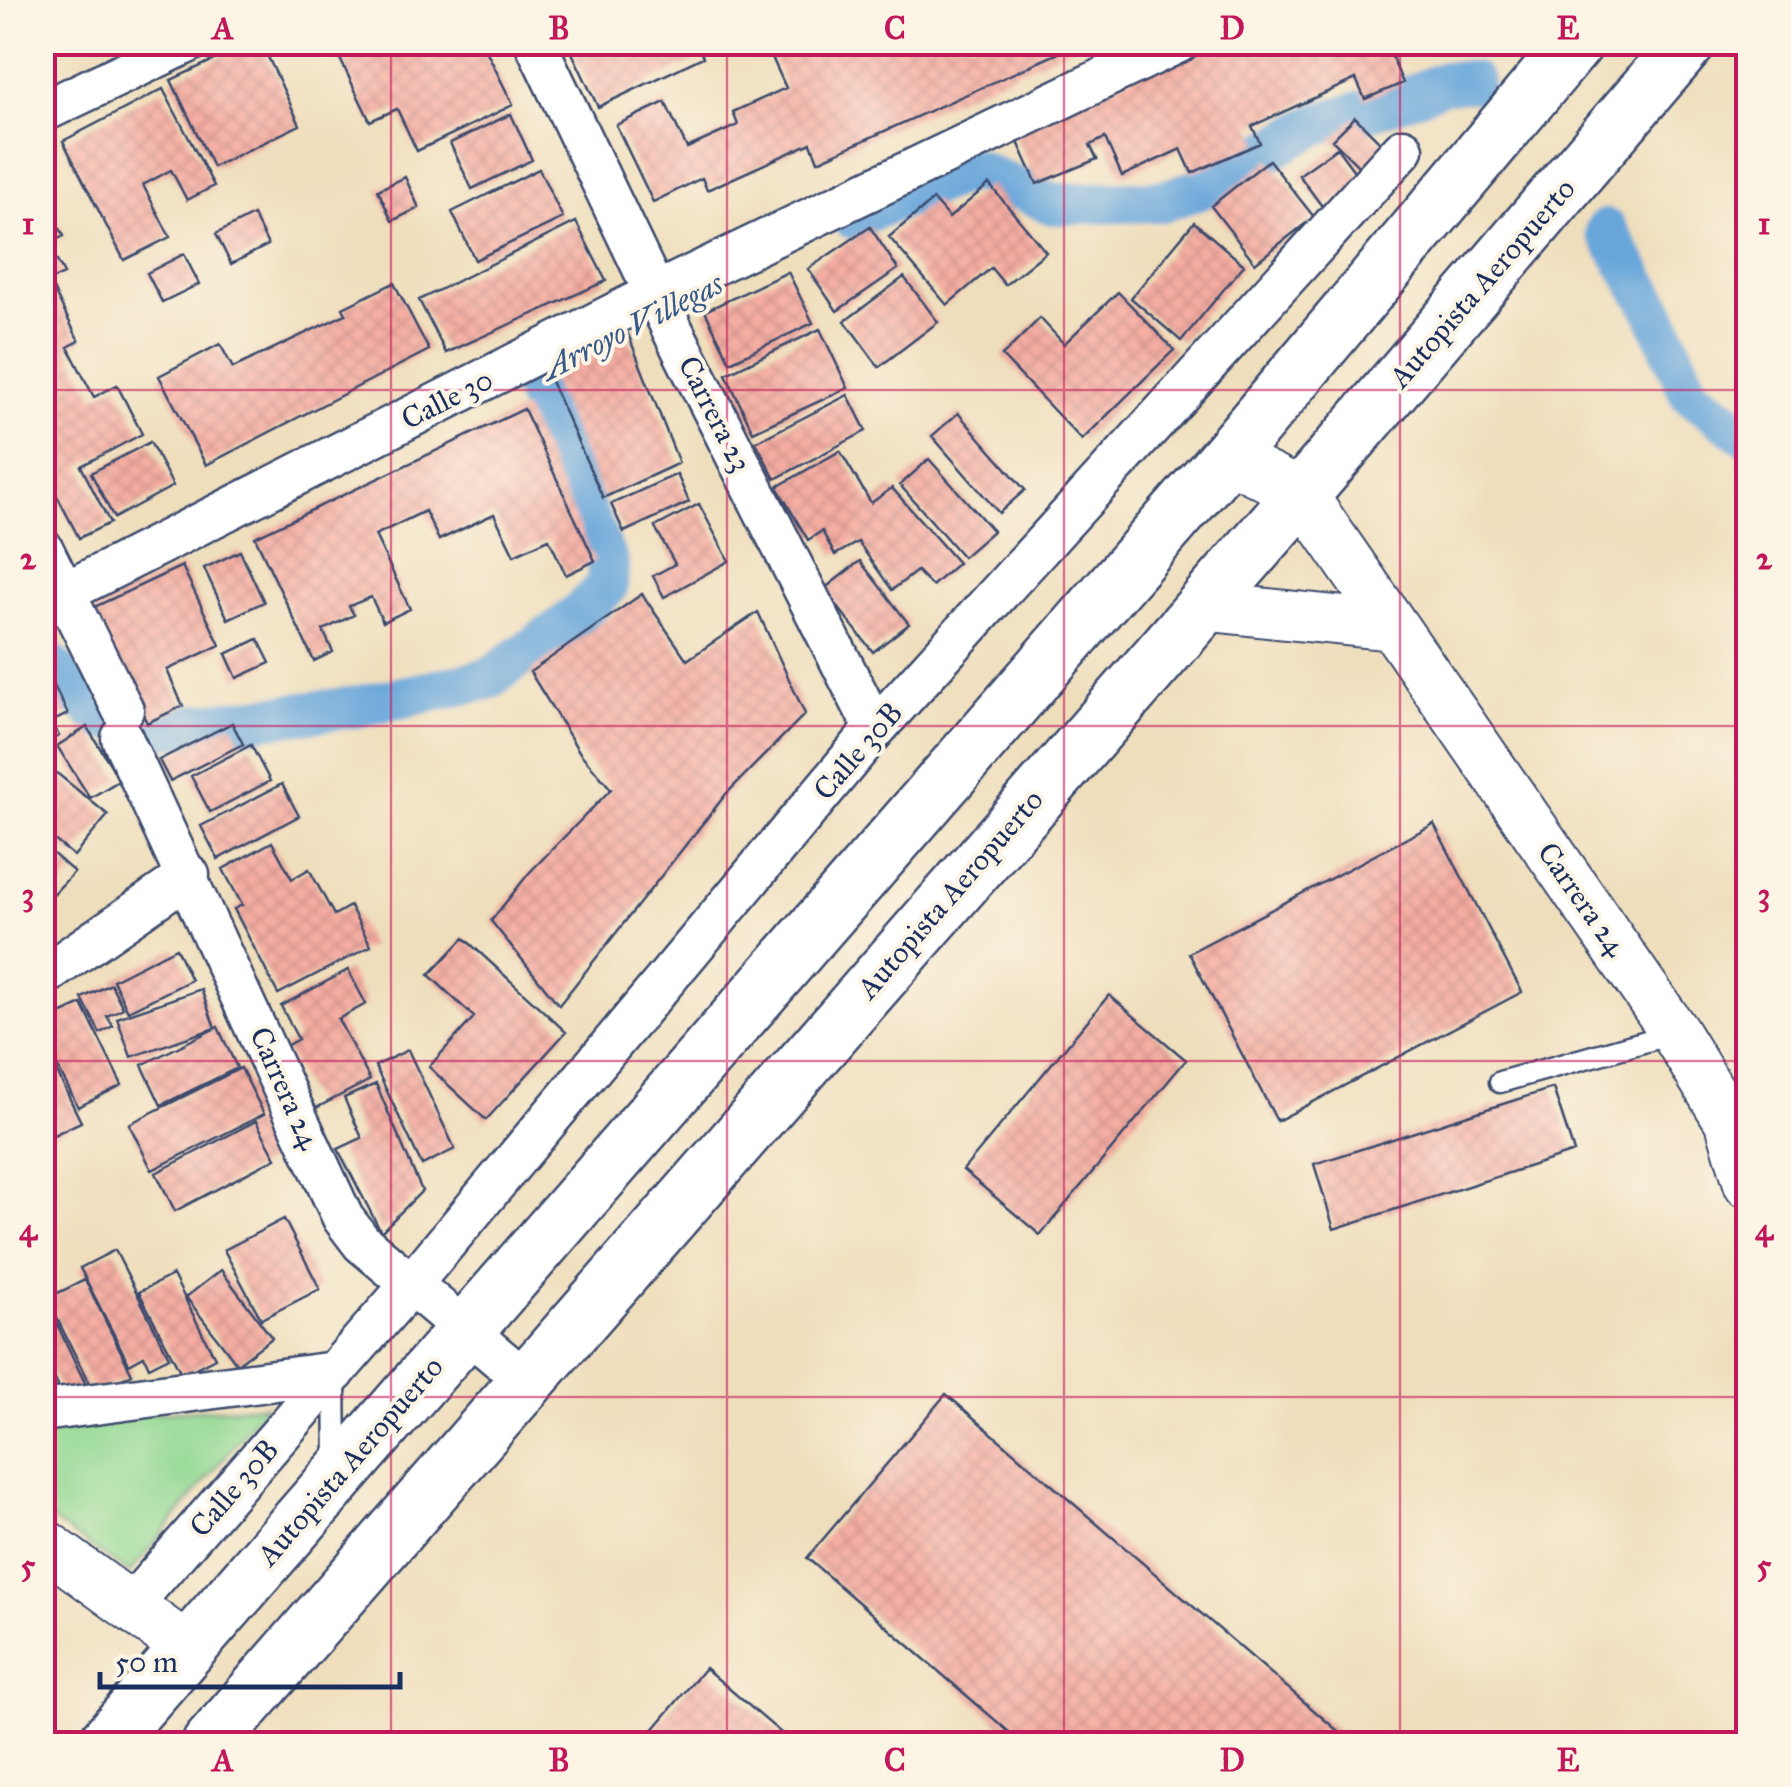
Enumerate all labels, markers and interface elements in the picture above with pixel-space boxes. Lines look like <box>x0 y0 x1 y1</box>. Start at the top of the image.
text: A <box>210 9 234 48</box>
text: B <box>548 9 570 48</box>
text: C <box>884 9 906 48</box>
text: D <box>1219 9 1245 48</box>
text: E <box>1557 9 1580 48</box>
street label: Autopista Aeropuerto <box>1380 171 1583 396</box>
text: 1 <box>22 204 35 243</box>
text: 1 <box>1758 204 1771 243</box>
water label: Arroyo Villegas <box>532 264 730 390</box>
street label: Carrera 23 <box>671 350 759 478</box>
street label: Calle 30 <box>395 361 499 437</box>
text: 2 <box>20 539 37 578</box>
text: 2 <box>1756 539 1773 578</box>
street label: Calle 30B <box>806 695 910 807</box>
street label: Autopista Aeropuerto <box>848 782 1051 1007</box>
street label: Carrera 24 <box>1530 836 1635 964</box>
text: 3 <box>22 875 34 914</box>
text: 3 <box>1758 875 1770 914</box>
street label: Carrera 24 <box>242 1021 328 1156</box>
text: 4 <box>19 1210 38 1249</box>
text: 4 <box>1755 1210 1774 1249</box>
street label: Autopista Aeropuerto <box>248 1349 451 1574</box>
street label: Calle 30B <box>182 1432 286 1544</box>
text: 5 <box>21 1546 36 1585</box>
text: 5 <box>1757 1546 1772 1585</box>
scale bar <box>100 1627 400 1689</box>
text: 50 m <box>115 1644 178 1680</box>
text: A <box>210 1741 234 1780</box>
text: B <box>548 1741 570 1780</box>
text: C <box>884 1741 906 1780</box>
text: D <box>1219 1741 1245 1780</box>
text: E <box>1557 1741 1580 1780</box>

